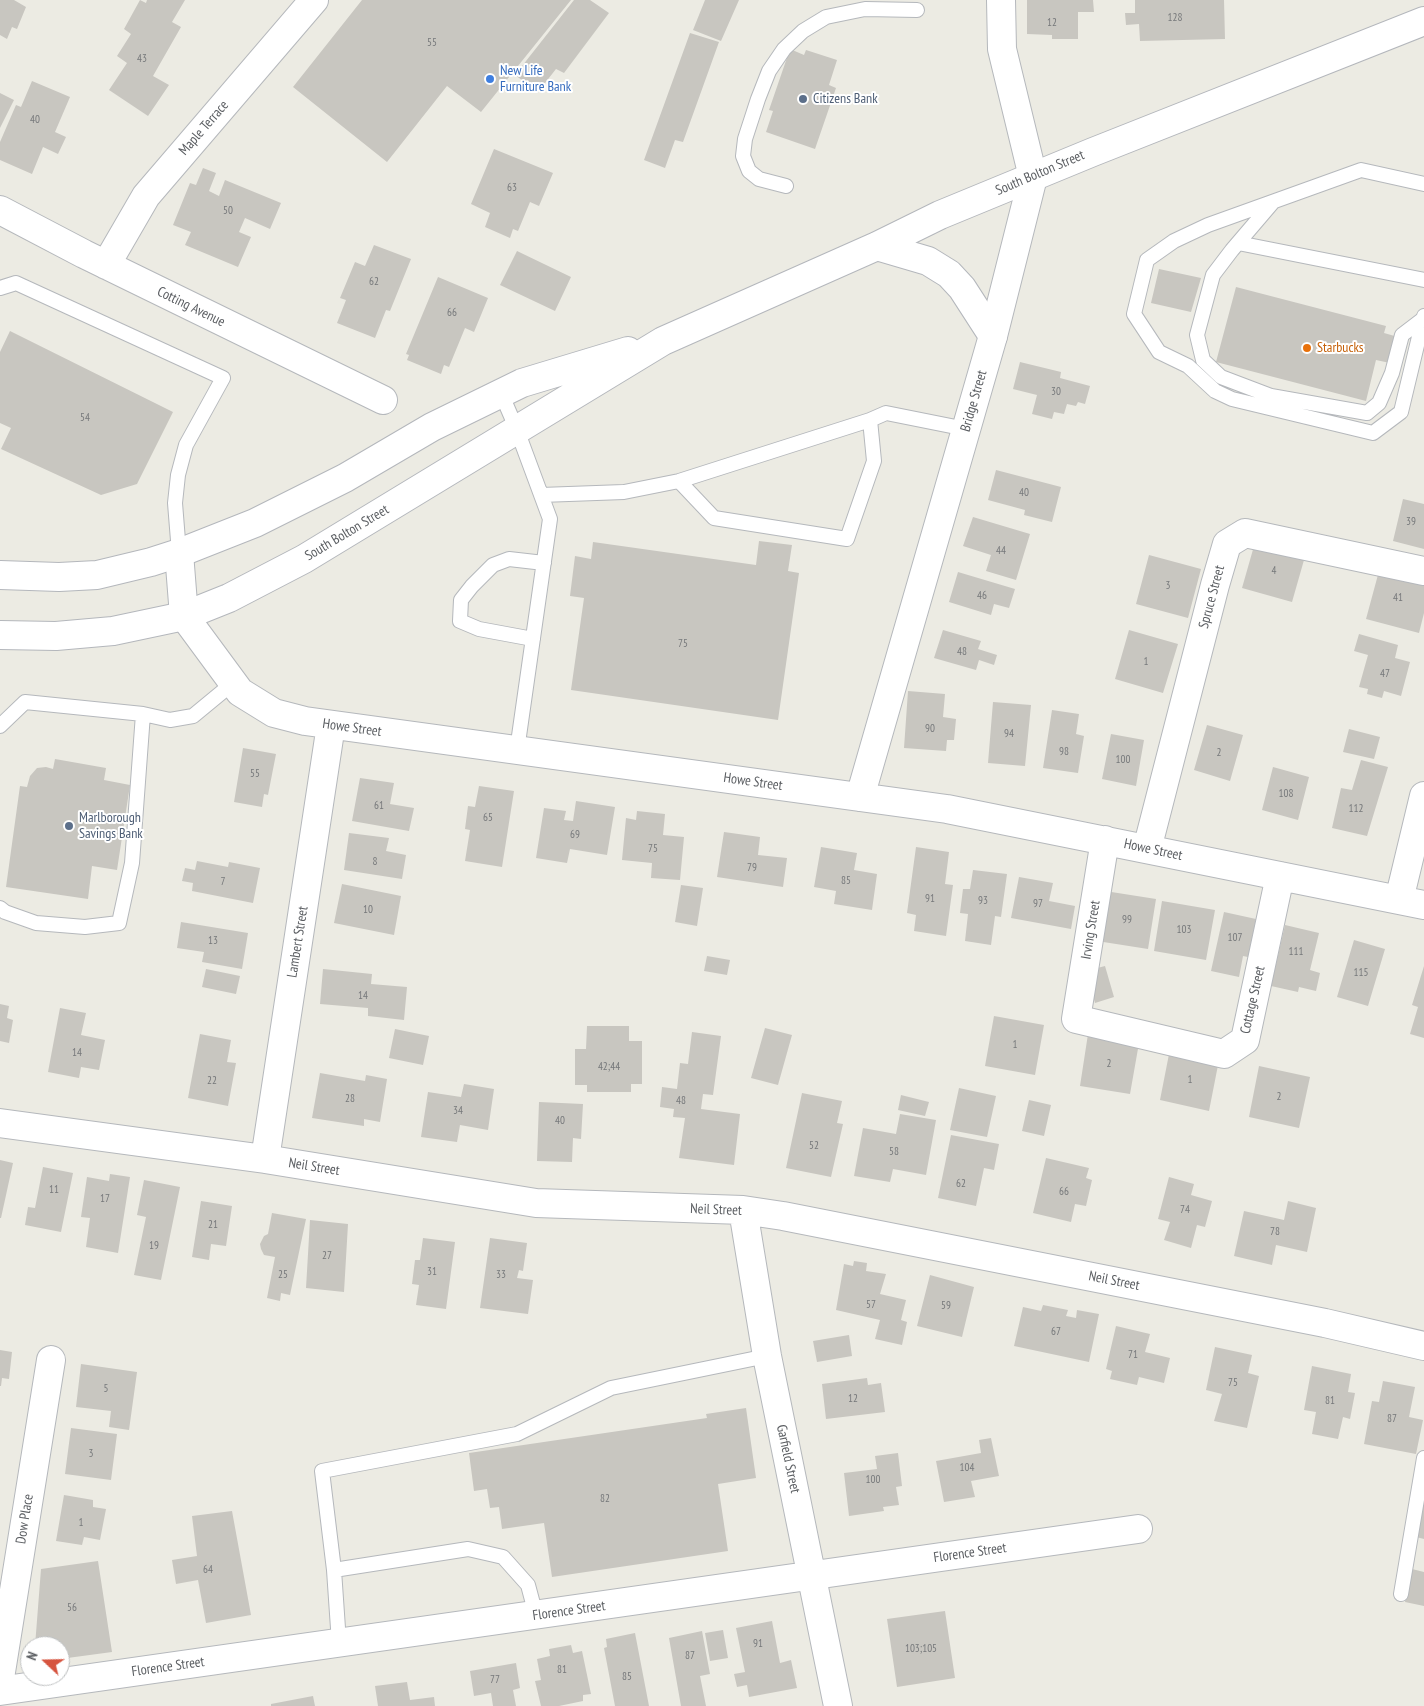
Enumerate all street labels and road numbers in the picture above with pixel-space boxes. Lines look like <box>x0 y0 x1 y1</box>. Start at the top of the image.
street label: Maple Terrace <box>176 97 232 159</box>
street label: South Bolton Street <box>993 147 1087 199</box>
street label: Cotting Avenue <box>154 283 228 331</box>
street label: Bridge Street <box>957 368 991 434</box>
street label: South Bolton Street <box>302 501 392 565</box>
street label: Spruce Street <box>1196 564 1228 630</box>
street label: Howe Street <box>321 716 383 740</box>
street label: Howe Street <box>722 770 784 794</box>
street label: Howe Street <box>1122 836 1184 864</box>
street label: Irving Street <box>1078 899 1104 961</box>
street label: Lambert Street <box>284 905 312 979</box>
street label: Cottage Street <box>1237 964 1269 1036</box>
street label: Neil Street <box>287 1155 341 1179</box>
street label: Neil Street <box>690 1201 742 1219</box>
street label: Neil Street <box>1087 1268 1141 1294</box>
street label: Garfield Street <box>773 1423 803 1495</box>
street label: Dow Place <box>13 1493 37 1545</box>
street label: Florence Street <box>933 1540 1007 1566</box>
street label: Florence Street <box>532 1598 606 1624</box>
street label: Florence Street <box>131 1654 205 1680</box>

